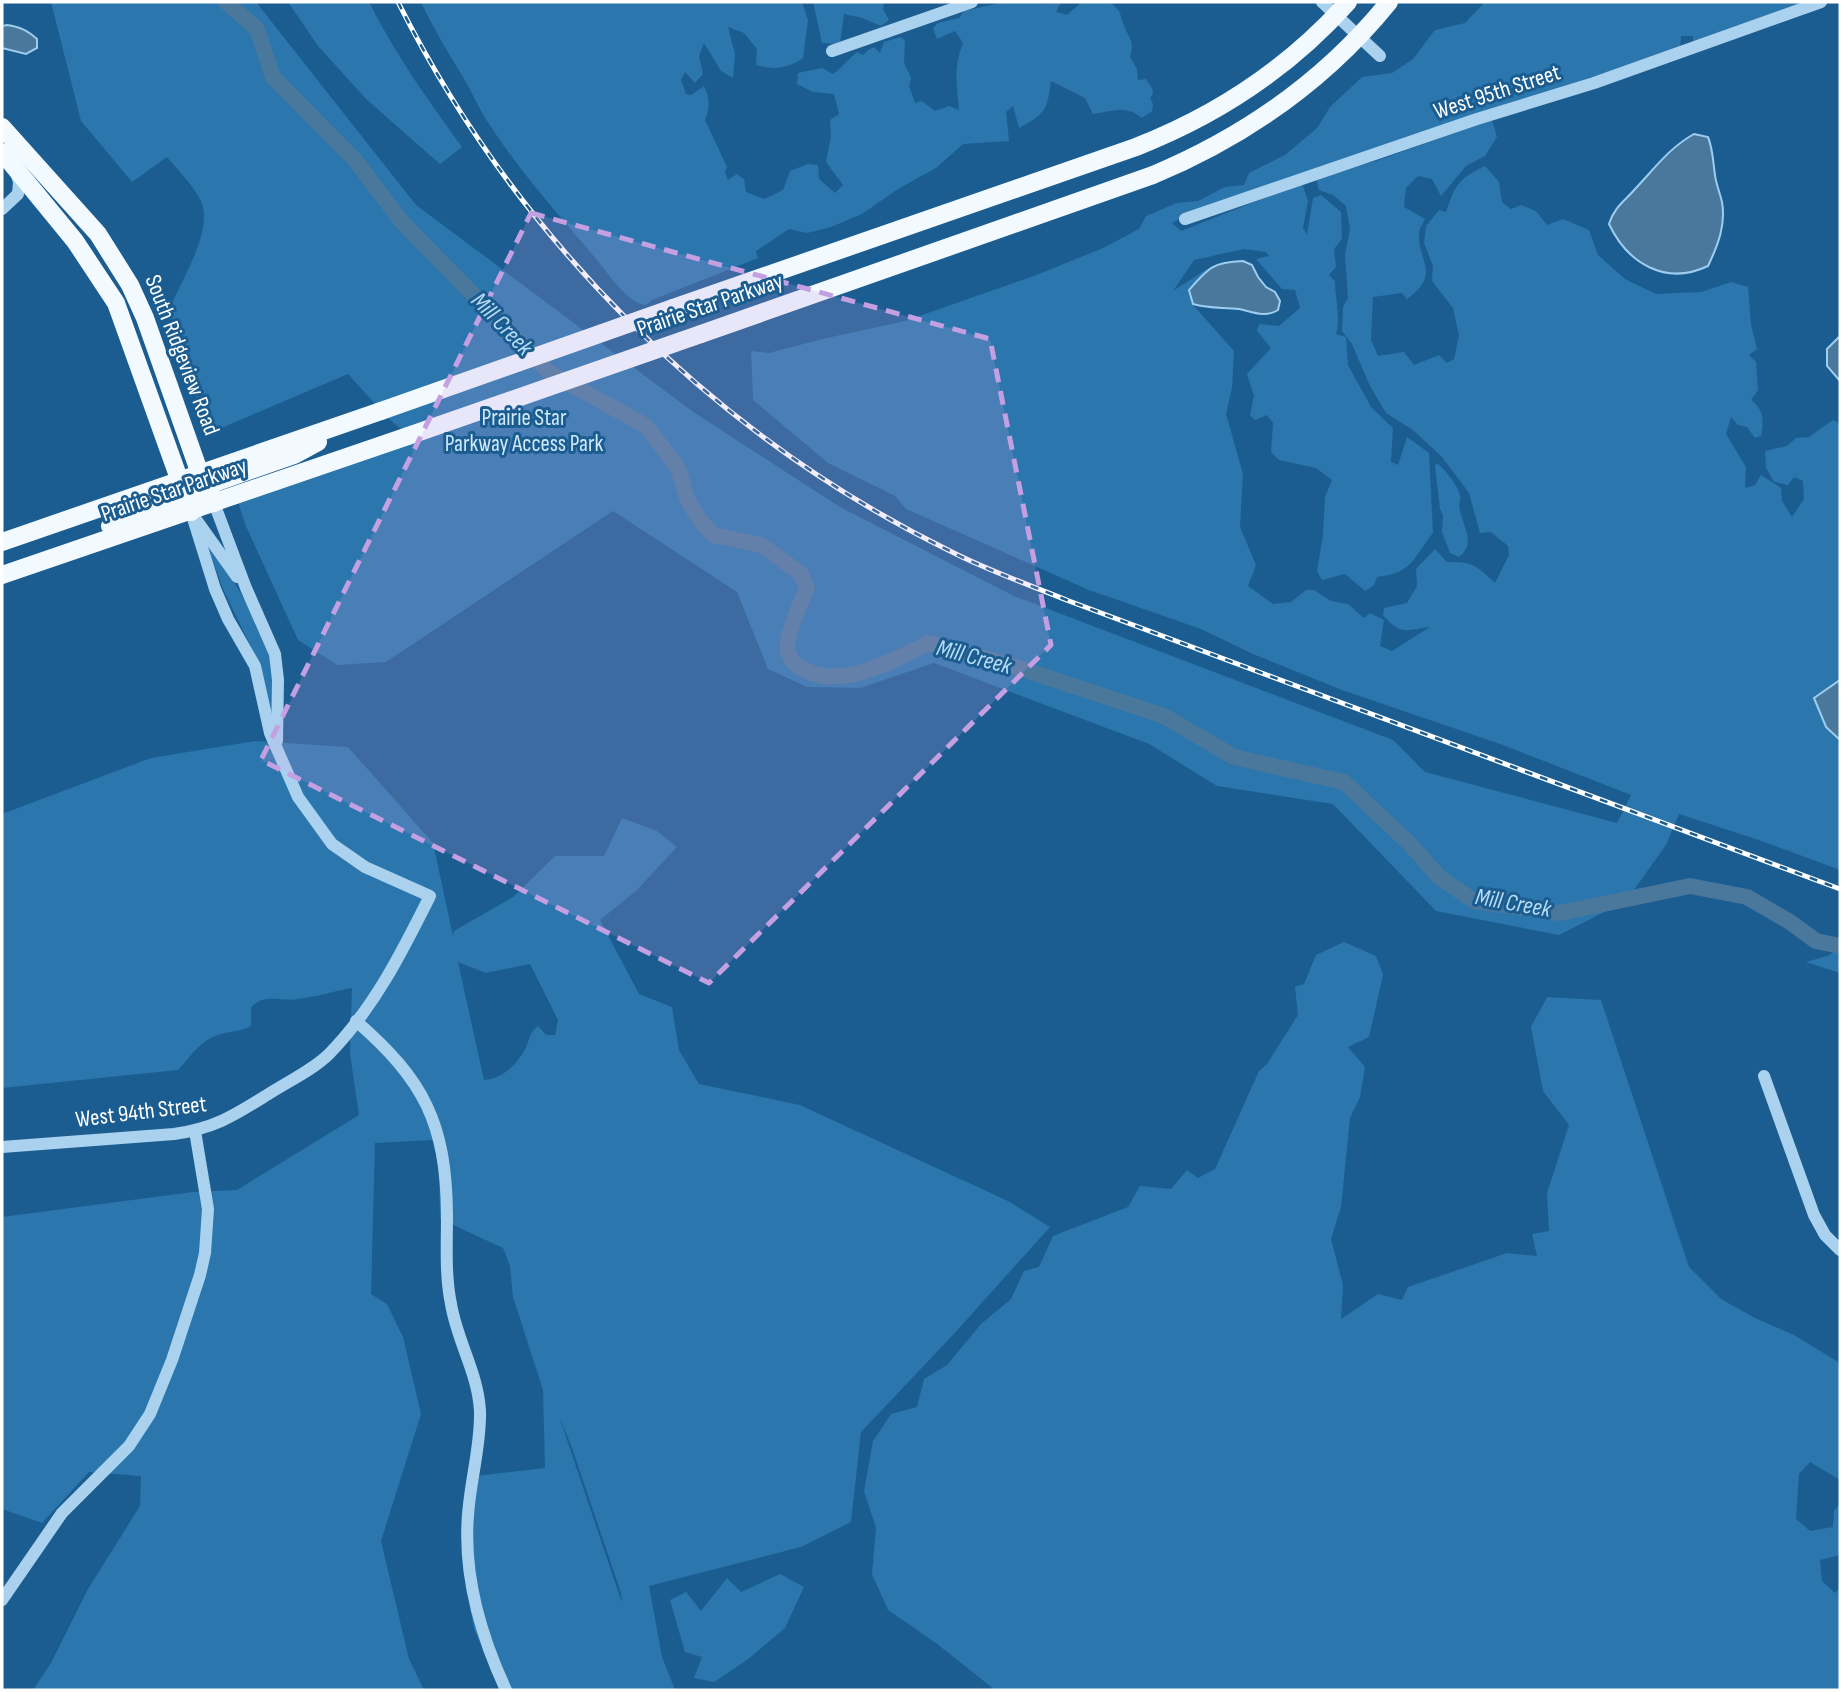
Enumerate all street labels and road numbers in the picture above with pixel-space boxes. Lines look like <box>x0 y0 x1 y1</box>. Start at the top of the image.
street label: West 95th Street <box>1430 58 1564 126</box>
street label: Prairie Star Parkway <box>633 267 787 343</box>
street label: South Ridgeview Road <box>139 271 225 439</box>
street label: Prairie Star Parkway <box>97 452 251 528</box>
street label: West 94th Street <box>74 1090 208 1134</box>

